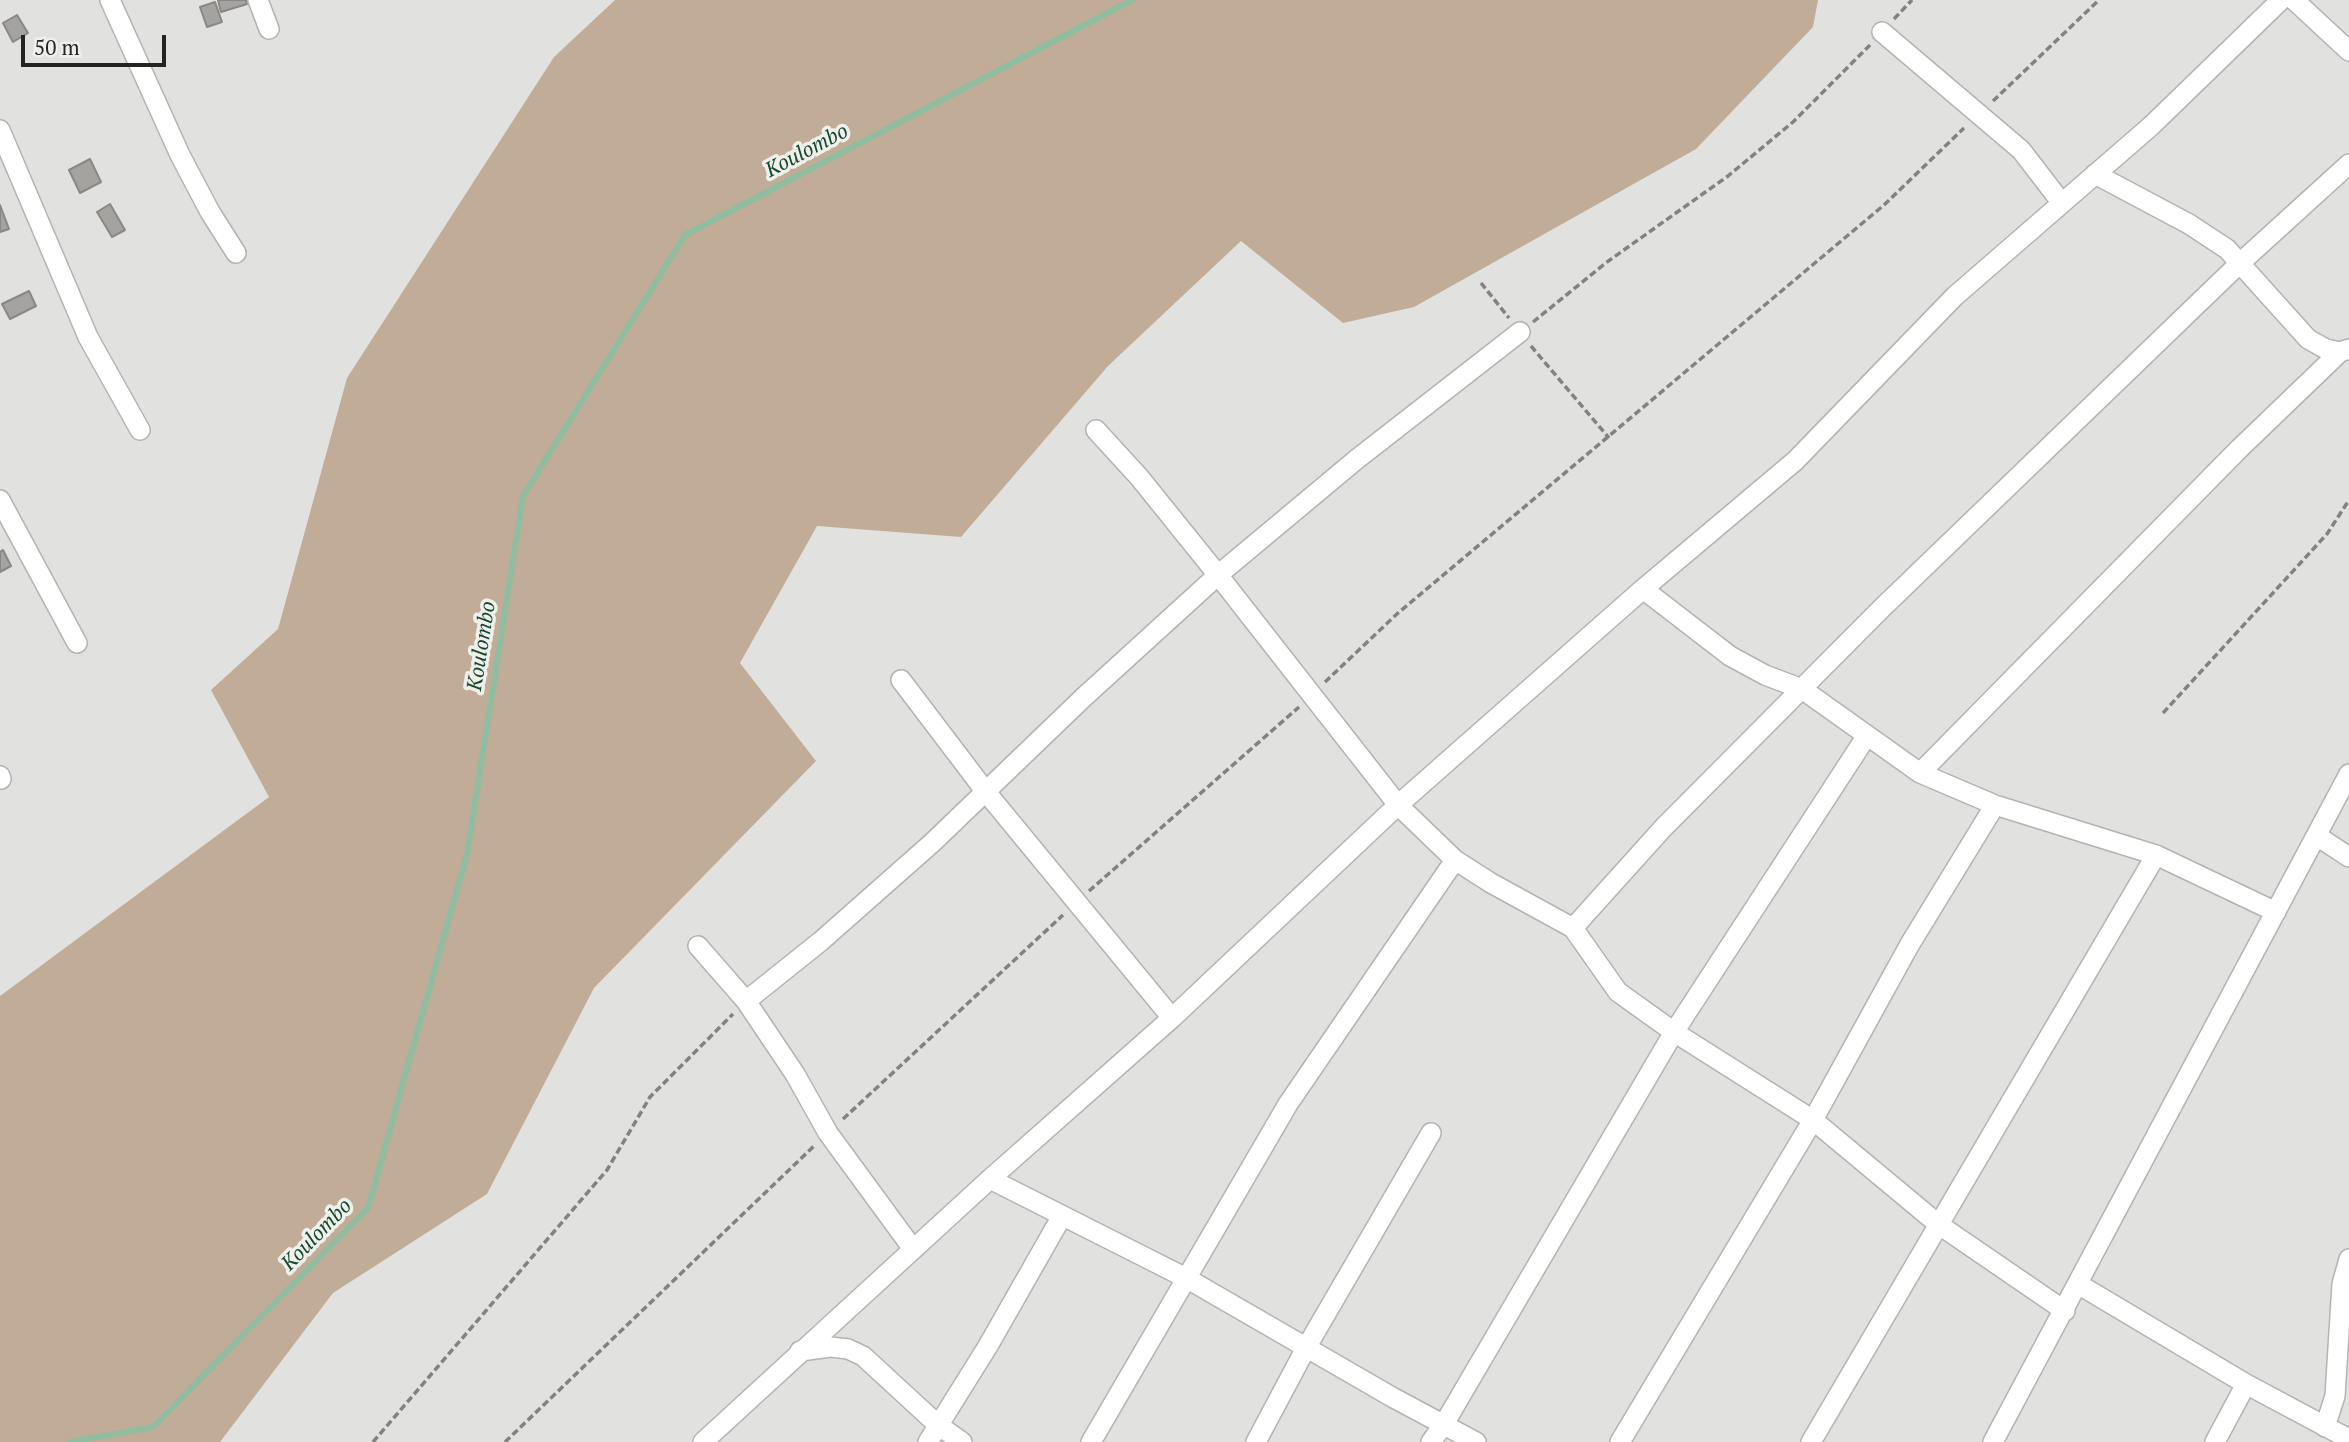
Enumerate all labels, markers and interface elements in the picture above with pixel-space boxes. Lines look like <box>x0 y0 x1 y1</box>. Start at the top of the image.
scale bar <box>24 21 170 65</box>
text: 50 m <box>34 33 80 61</box>
water label: Koulombo <box>761 119 853 183</box>
water label: Koulombo <box>463 600 501 692</box>
water label: Koulombo <box>277 1194 357 1276</box>

